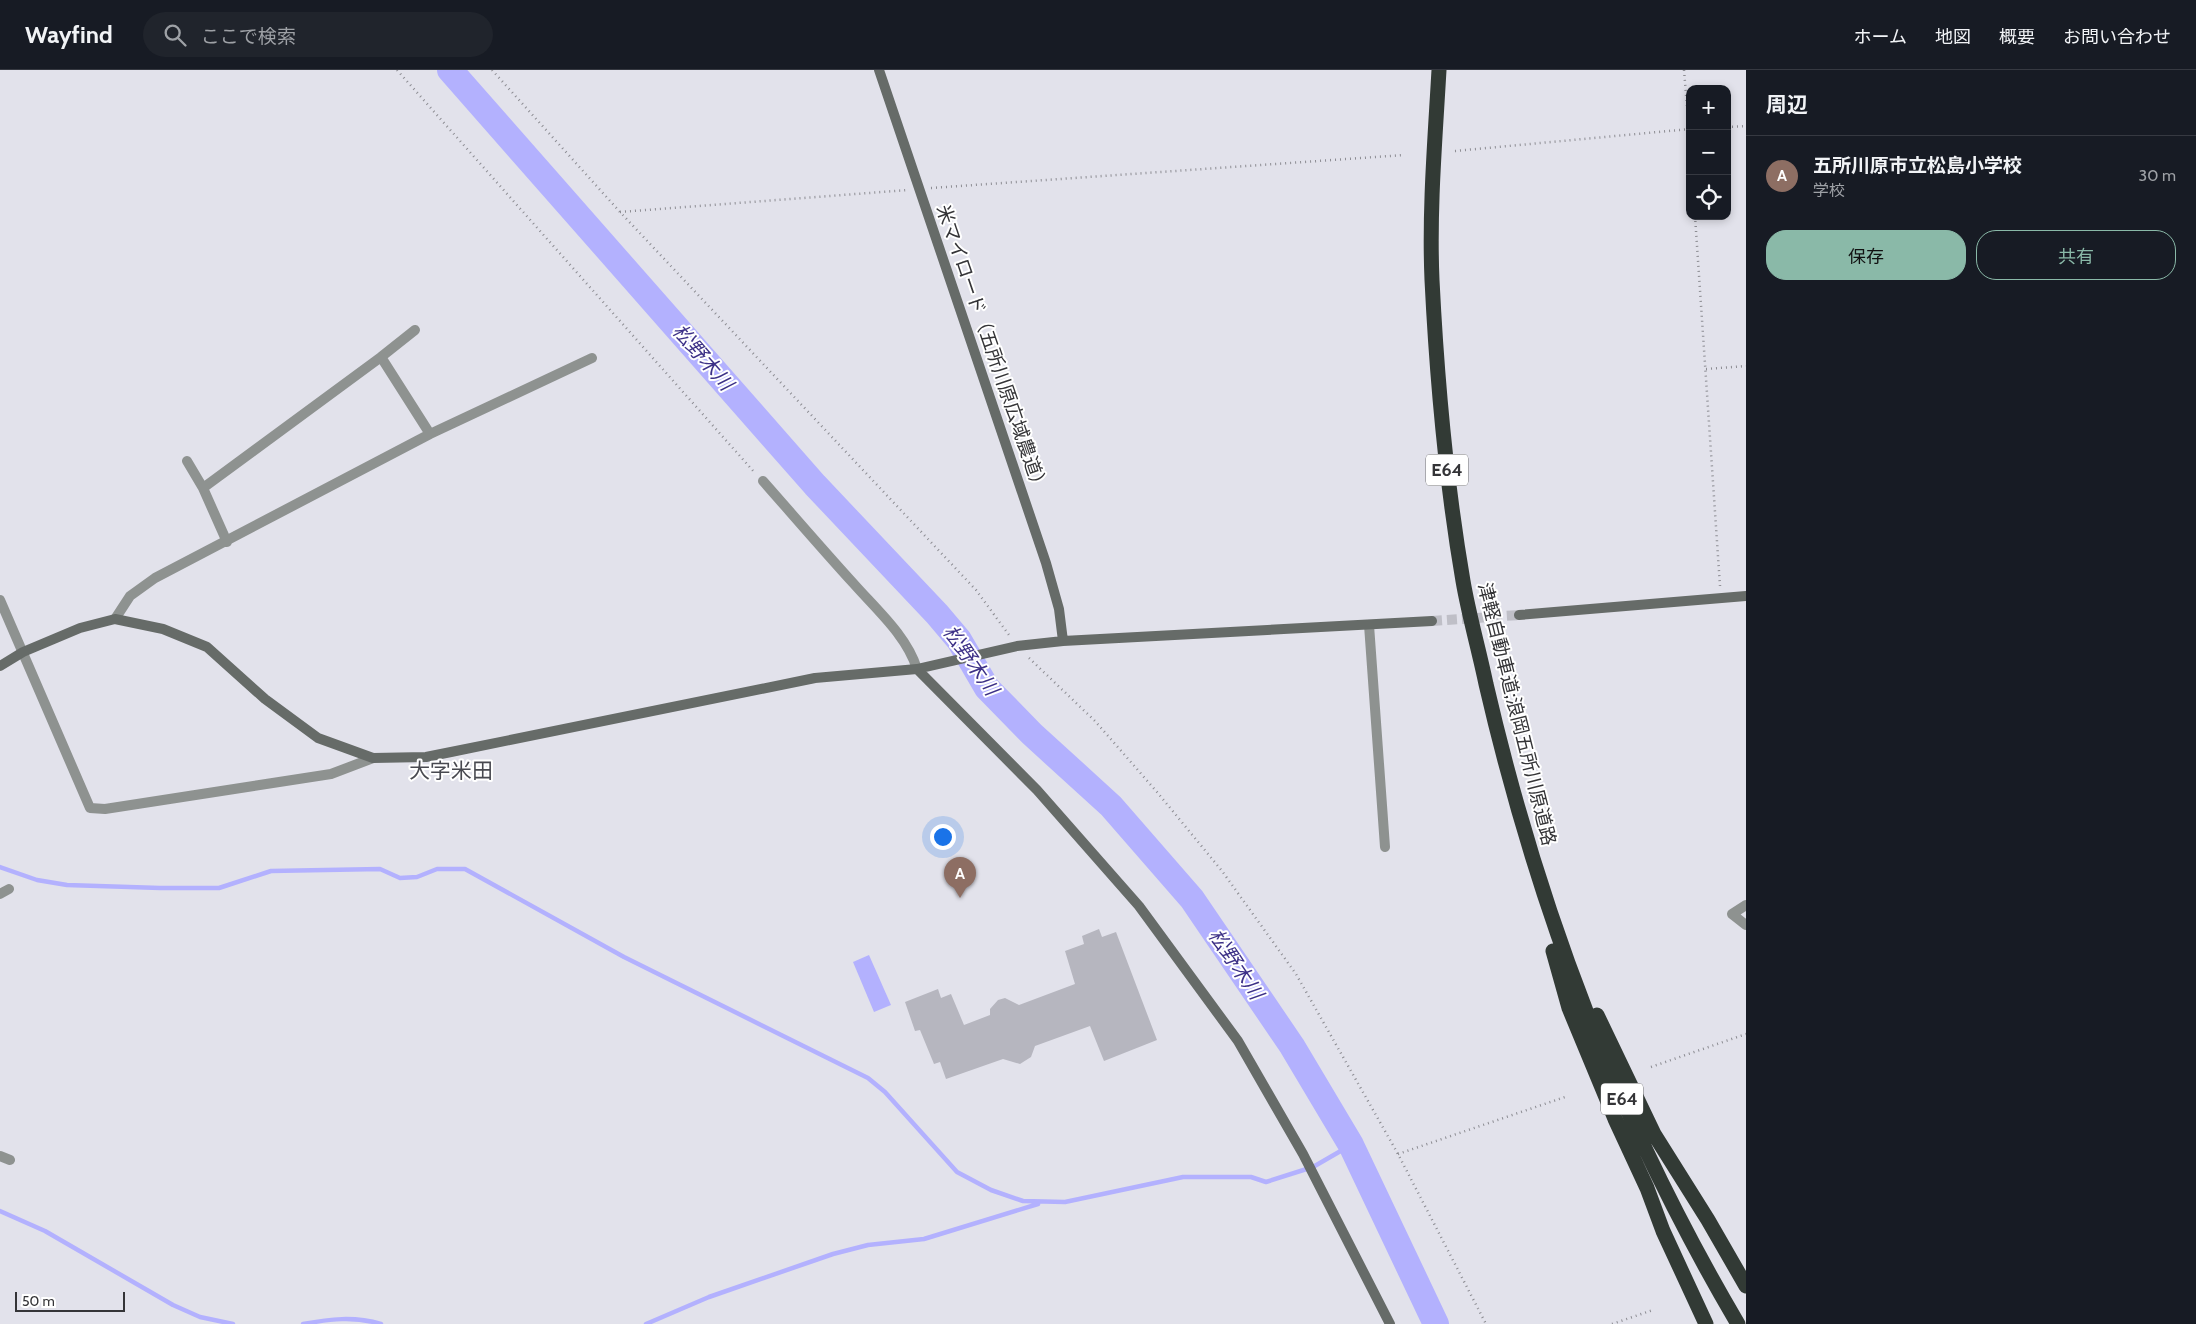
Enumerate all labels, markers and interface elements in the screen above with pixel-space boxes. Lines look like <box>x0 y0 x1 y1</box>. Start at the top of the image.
search box <box>143 12 493 57</box>
text: Wayfind <box>25 20 113 49</box>
icon: search <box>161 21 189 49</box>
text: ここで検索 <box>201 25 296 48</box>
text: ホーム <box>1854 26 1907 48</box>
text: 地図 <box>1935 26 1971 48</box>
text: 概要 <box>1999 26 2035 48</box>
text: お問い合わせ <box>2063 26 2171 48</box>
map controls <box>1686 85 1731 220</box>
button: + <box>1686 85 1731 130</box>
text: 周辺 <box>1766 92 1808 117</box>
button: − <box>1686 130 1731 175</box>
text: 五所川原市立松島小学校 <box>1813 154 2022 177</box>
text: A <box>1777 166 1787 185</box>
text: 30 m <box>2139 166 2176 185</box>
button: locate <box>1686 175 1731 220</box>
text: 学校 <box>1813 181 1845 200</box>
street label: 米マイロード（五所川原広域農道） <box>932 202 1052 496</box>
button: 保存 <box>1766 230 1966 280</box>
button: 共有 <box>1976 230 2176 280</box>
water label: 松野木川 <box>668 319 740 397</box>
road number: E64 <box>1426 454 1468 486</box>
street label: 津軽自動車道;浪岡五所川原道路 <box>1473 580 1561 848</box>
water label: 松野木川 <box>938 620 1005 701</box>
district label: 大字米田 <box>409 758 493 783</box>
your location <box>930 824 956 850</box>
pin: A <box>944 857 976 898</box>
water label: 松野木川 <box>1204 924 1269 1006</box>
road number: E64 <box>1601 1084 1643 1114</box>
scale bar <box>15 1289 125 1312</box>
text: 50 m <box>22 1292 55 1310</box>

